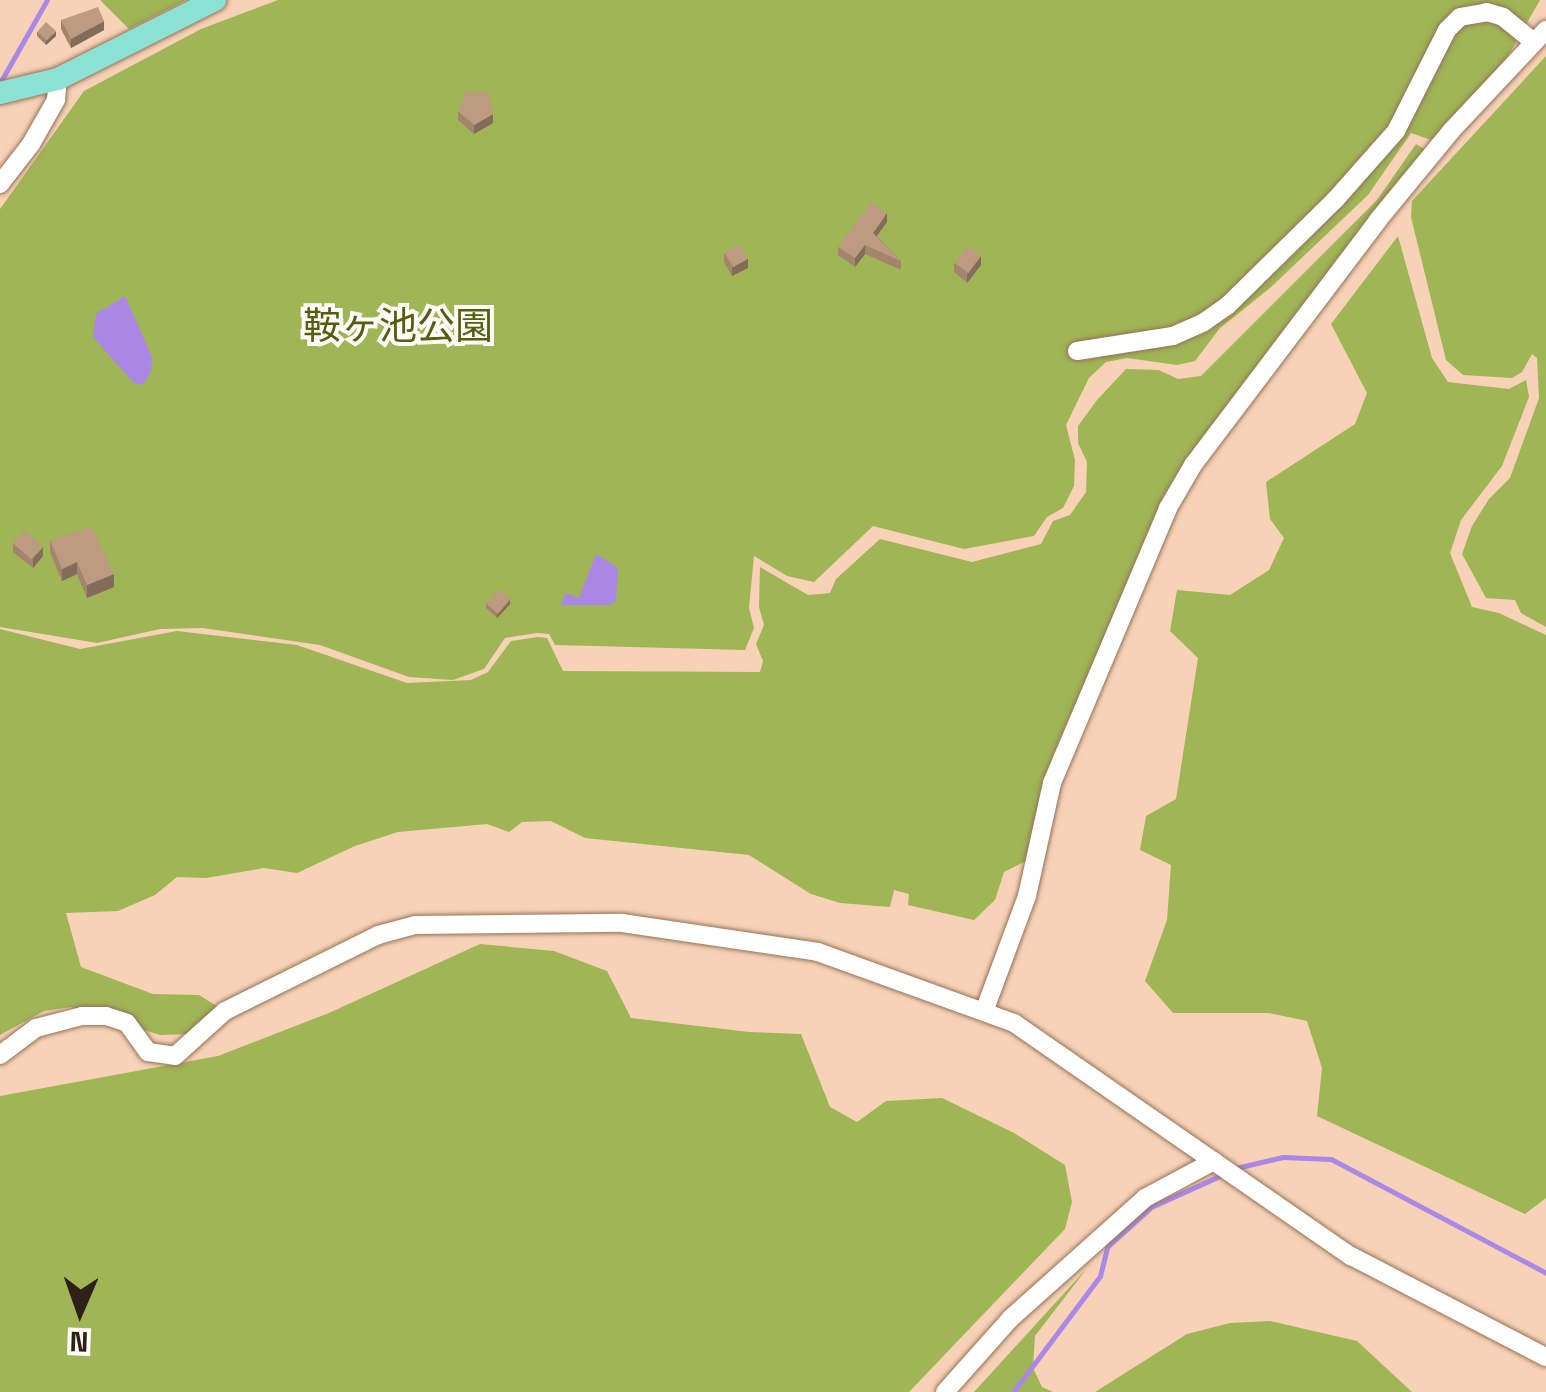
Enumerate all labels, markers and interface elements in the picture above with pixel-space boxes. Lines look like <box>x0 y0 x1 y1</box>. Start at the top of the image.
park label: 鞍ヶ池公園 <box>303 304 493 350</box>
north arrow <box>30 1262 130 1362</box>
text: N <box>69 1324 89 1360</box>

